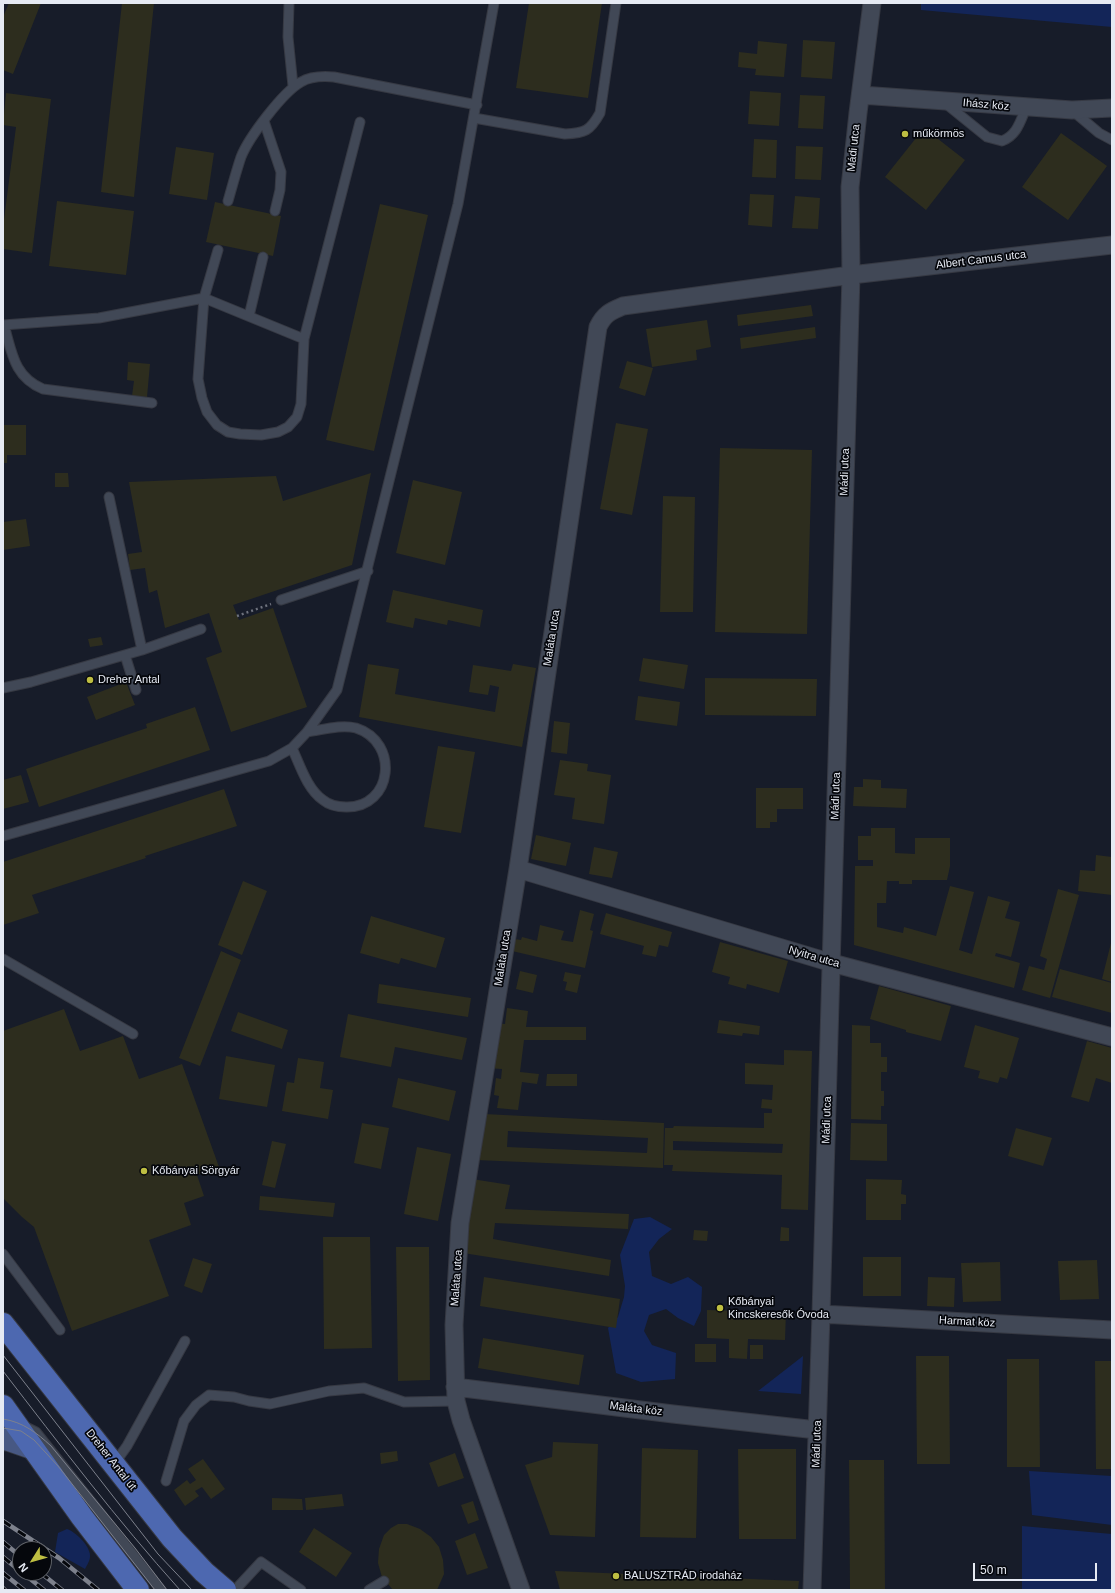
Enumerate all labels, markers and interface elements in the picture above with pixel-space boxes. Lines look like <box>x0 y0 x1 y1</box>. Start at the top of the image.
street label: Ihász köz <box>962 96 1010 114</box>
street label: Mádi utca <box>845 124 863 172</box>
place label: műkörmös <box>913 127 964 141</box>
marker: műkörmös <box>900 129 910 139</box>
street label: Albert Camus utca <box>935 248 1027 272</box>
street label: Mádi utca <box>838 448 852 496</box>
street label: Maláta utca <box>541 609 563 667</box>
place label: Dreher Antal <box>98 673 160 687</box>
marker: Dreher Antal <box>85 675 95 685</box>
street label: Mádi utca <box>829 772 843 820</box>
street label: Maláta utca <box>492 929 514 987</box>
street label: Nyitra utca <box>787 943 841 971</box>
street label: Mádi utca <box>820 1096 834 1144</box>
place label: Kőbányai Sörgyár <box>152 1164 239 1178</box>
marker: Kőbányai Sörgyár <box>139 1166 149 1176</box>
street label: Maláta utca <box>448 1249 466 1307</box>
place label: Kőbányai Kincskeresők Óvoda <box>728 1295 829 1321</box>
marker: Kőbányai Kincskeresők Óvoda <box>715 1303 725 1313</box>
street label: Harmat köz <box>939 1314 995 1330</box>
street label: Maláta köz <box>609 1399 663 1419</box>
street label: Mádi utca <box>810 1420 824 1468</box>
street label: Dreher Antal út <box>83 1427 139 1493</box>
north arrow <box>12 1541 52 1581</box>
scale bar <box>975 1555 1099 1581</box>
text: N <box>16 1561 30 1574</box>
text: 50 m <box>980 1563 1007 1577</box>
place label: BALUSZTRÁD irodaház <box>624 1569 742 1583</box>
marker: BALUSZTRÁD irodaház <box>611 1571 621 1581</box>

